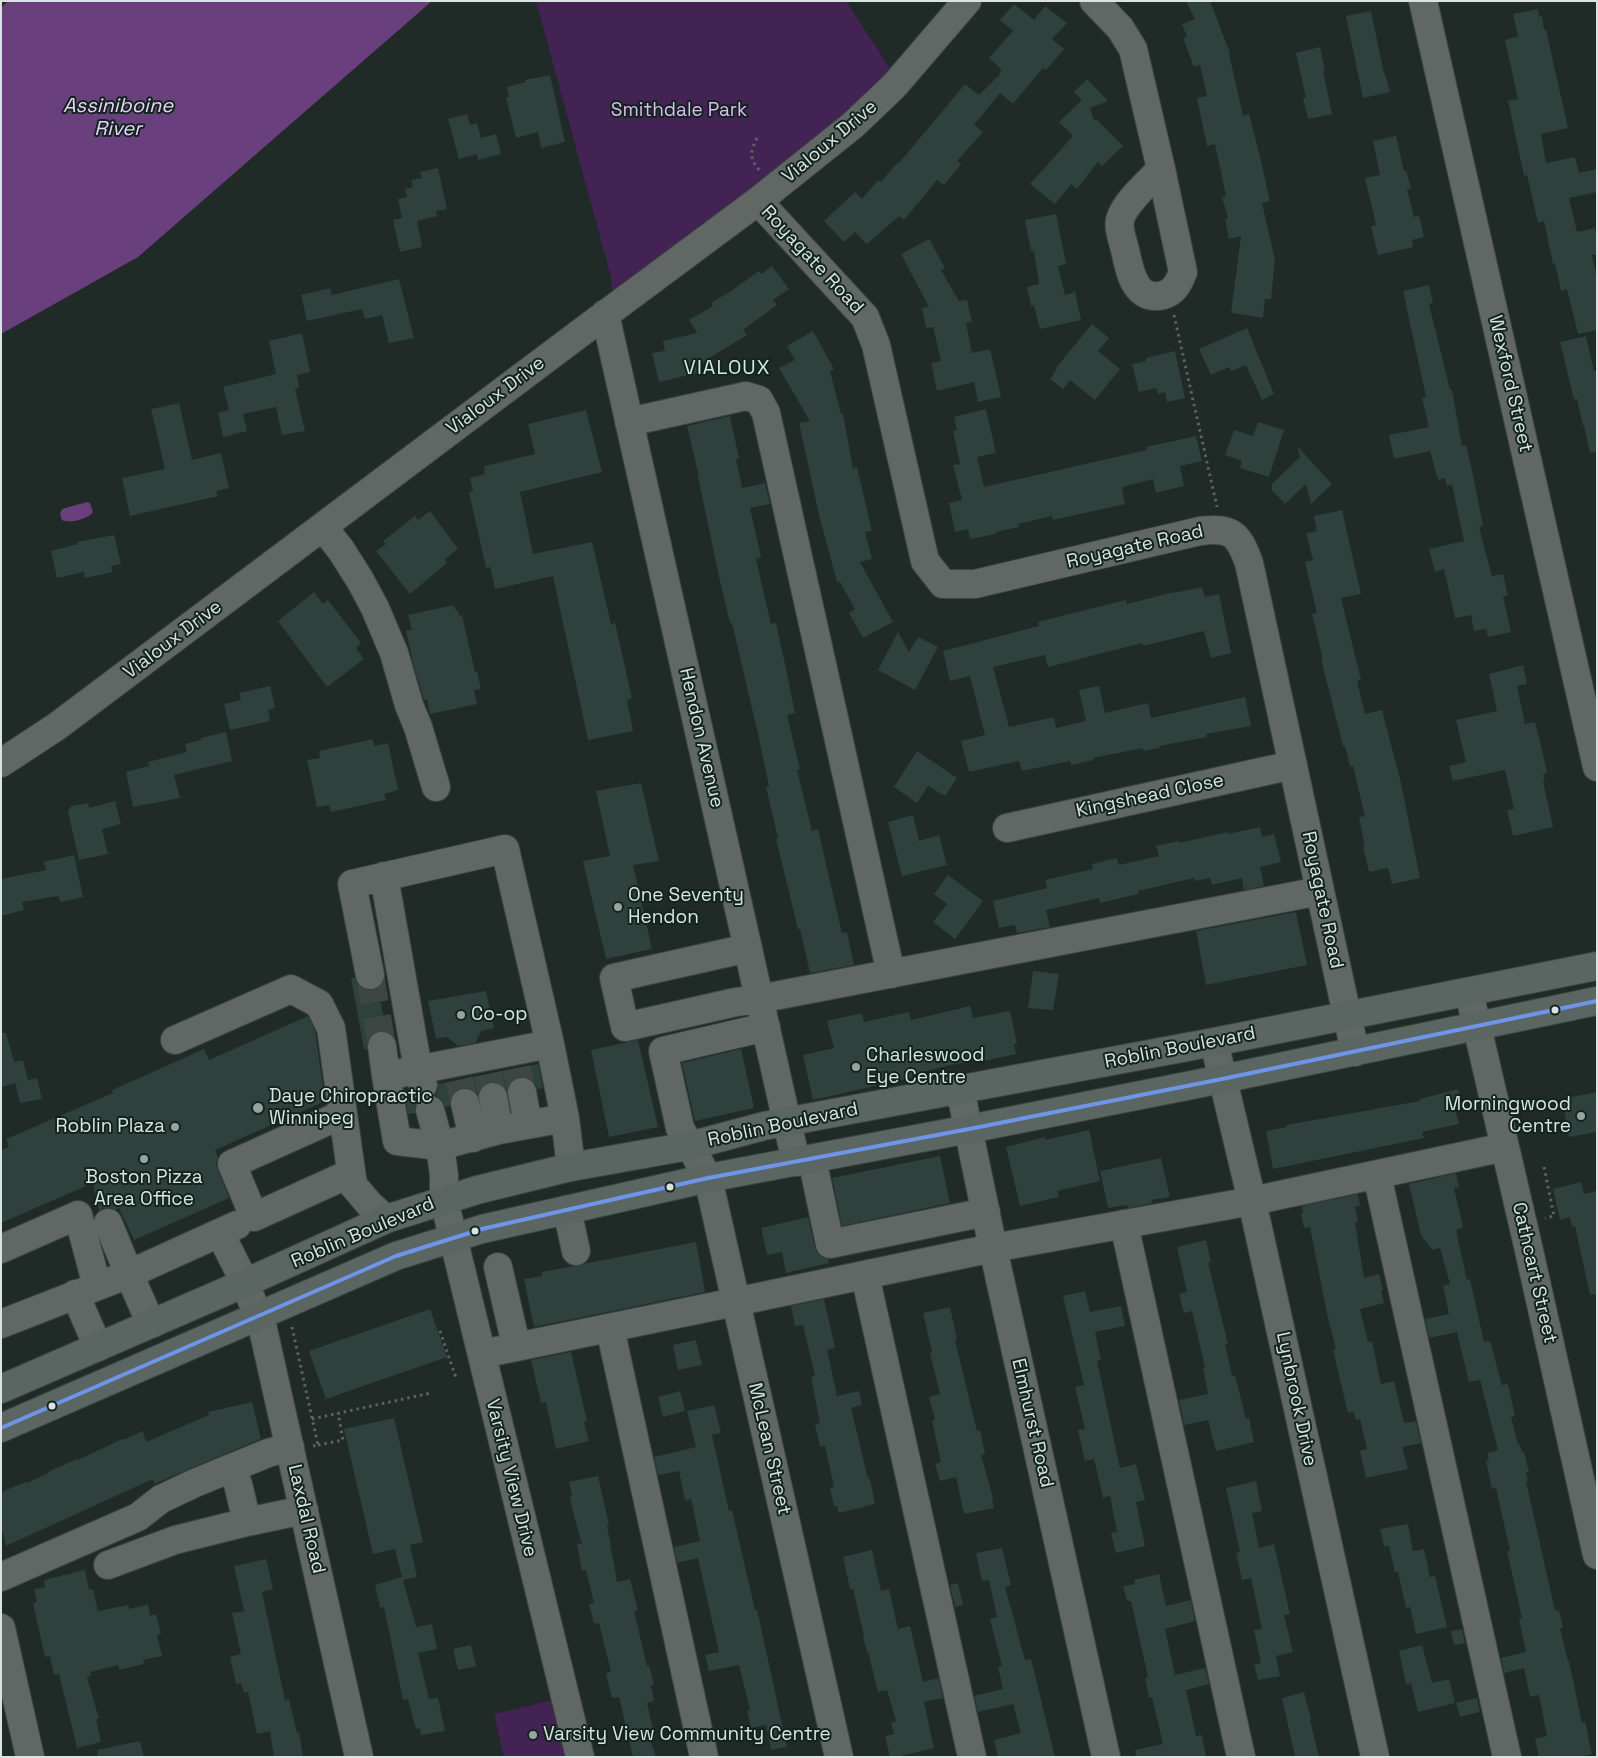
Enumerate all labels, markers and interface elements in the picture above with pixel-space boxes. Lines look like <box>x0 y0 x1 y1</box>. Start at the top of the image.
water label: Assiniboine River <box>63 95 173 142</box>
street label: Vialoux Drive <box>778 96 882 188</box>
park label: Smithdale Park <box>611 100 747 122</box>
street label: Royagate Road <box>756 201 868 319</box>
street label: Wexford Street <box>1483 313 1537 455</box>
street label: Vialoux Drive <box>442 352 550 440</box>
district label: VIALOUX <box>683 357 771 381</box>
street label: Royagate Road <box>1064 520 1206 574</box>
street label: Vialoux Drive <box>119 596 227 684</box>
street label: Hendon Avenue <box>674 666 728 810</box>
street label: Kingshead Close <box>1074 769 1226 823</box>
street label: Royagate Road <box>1296 829 1348 971</box>
place label: One Seventy Hendon <box>628 885 744 929</box>
marker: One Seventy Hendon <box>612 901 624 913</box>
place label: Co-op <box>471 1004 528 1026</box>
unlabelled marker <box>1550 1005 1560 1015</box>
marker: Co-op <box>455 1009 467 1021</box>
street label: Roblin Boulevard <box>1103 1022 1257 1074</box>
place label: Charleswood Eye Centre <box>866 1045 984 1089</box>
marker: Charleswood Eye Centre <box>850 1061 862 1073</box>
place label: Daye Chiropractic Winnipeg <box>269 1086 433 1130</box>
place label: Morningwood Centre <box>1445 1094 1571 1138</box>
street label: Roblin Boulevard <box>706 1098 860 1152</box>
marker: Daye Chiropractic Winnipeg <box>251 1101 265 1115</box>
marker: Morningwood Centre <box>1575 1110 1587 1122</box>
place label: Roblin Plaza <box>55 1116 165 1138</box>
marker: Roblin Plaza <box>169 1121 181 1133</box>
marker: Boston Pizza Area Office <box>138 1153 150 1165</box>
place label: Boston Pizza Area Office <box>85 1167 203 1211</box>
unlabelled marker <box>665 1182 675 1192</box>
street label: Roblin Boulevard <box>288 1193 438 1273</box>
street label: Cathcart Street <box>1507 1200 1561 1346</box>
unlabelled marker <box>470 1226 480 1236</box>
street label: Lynbrook Drive <box>1271 1330 1321 1468</box>
street label: Elmhurst Road <box>1006 1356 1058 1490</box>
street label: McLean Street <box>743 1381 795 1517</box>
street label: Varsity View Drive <box>480 1397 542 1559</box>
unlabelled marker <box>47 1401 57 1411</box>
street label: Laxdal Road <box>282 1462 330 1576</box>
place label: Varsity View Community Centre <box>543 1724 831 1746</box>
marker: Varsity View Community Centre <box>527 1729 539 1741</box>

